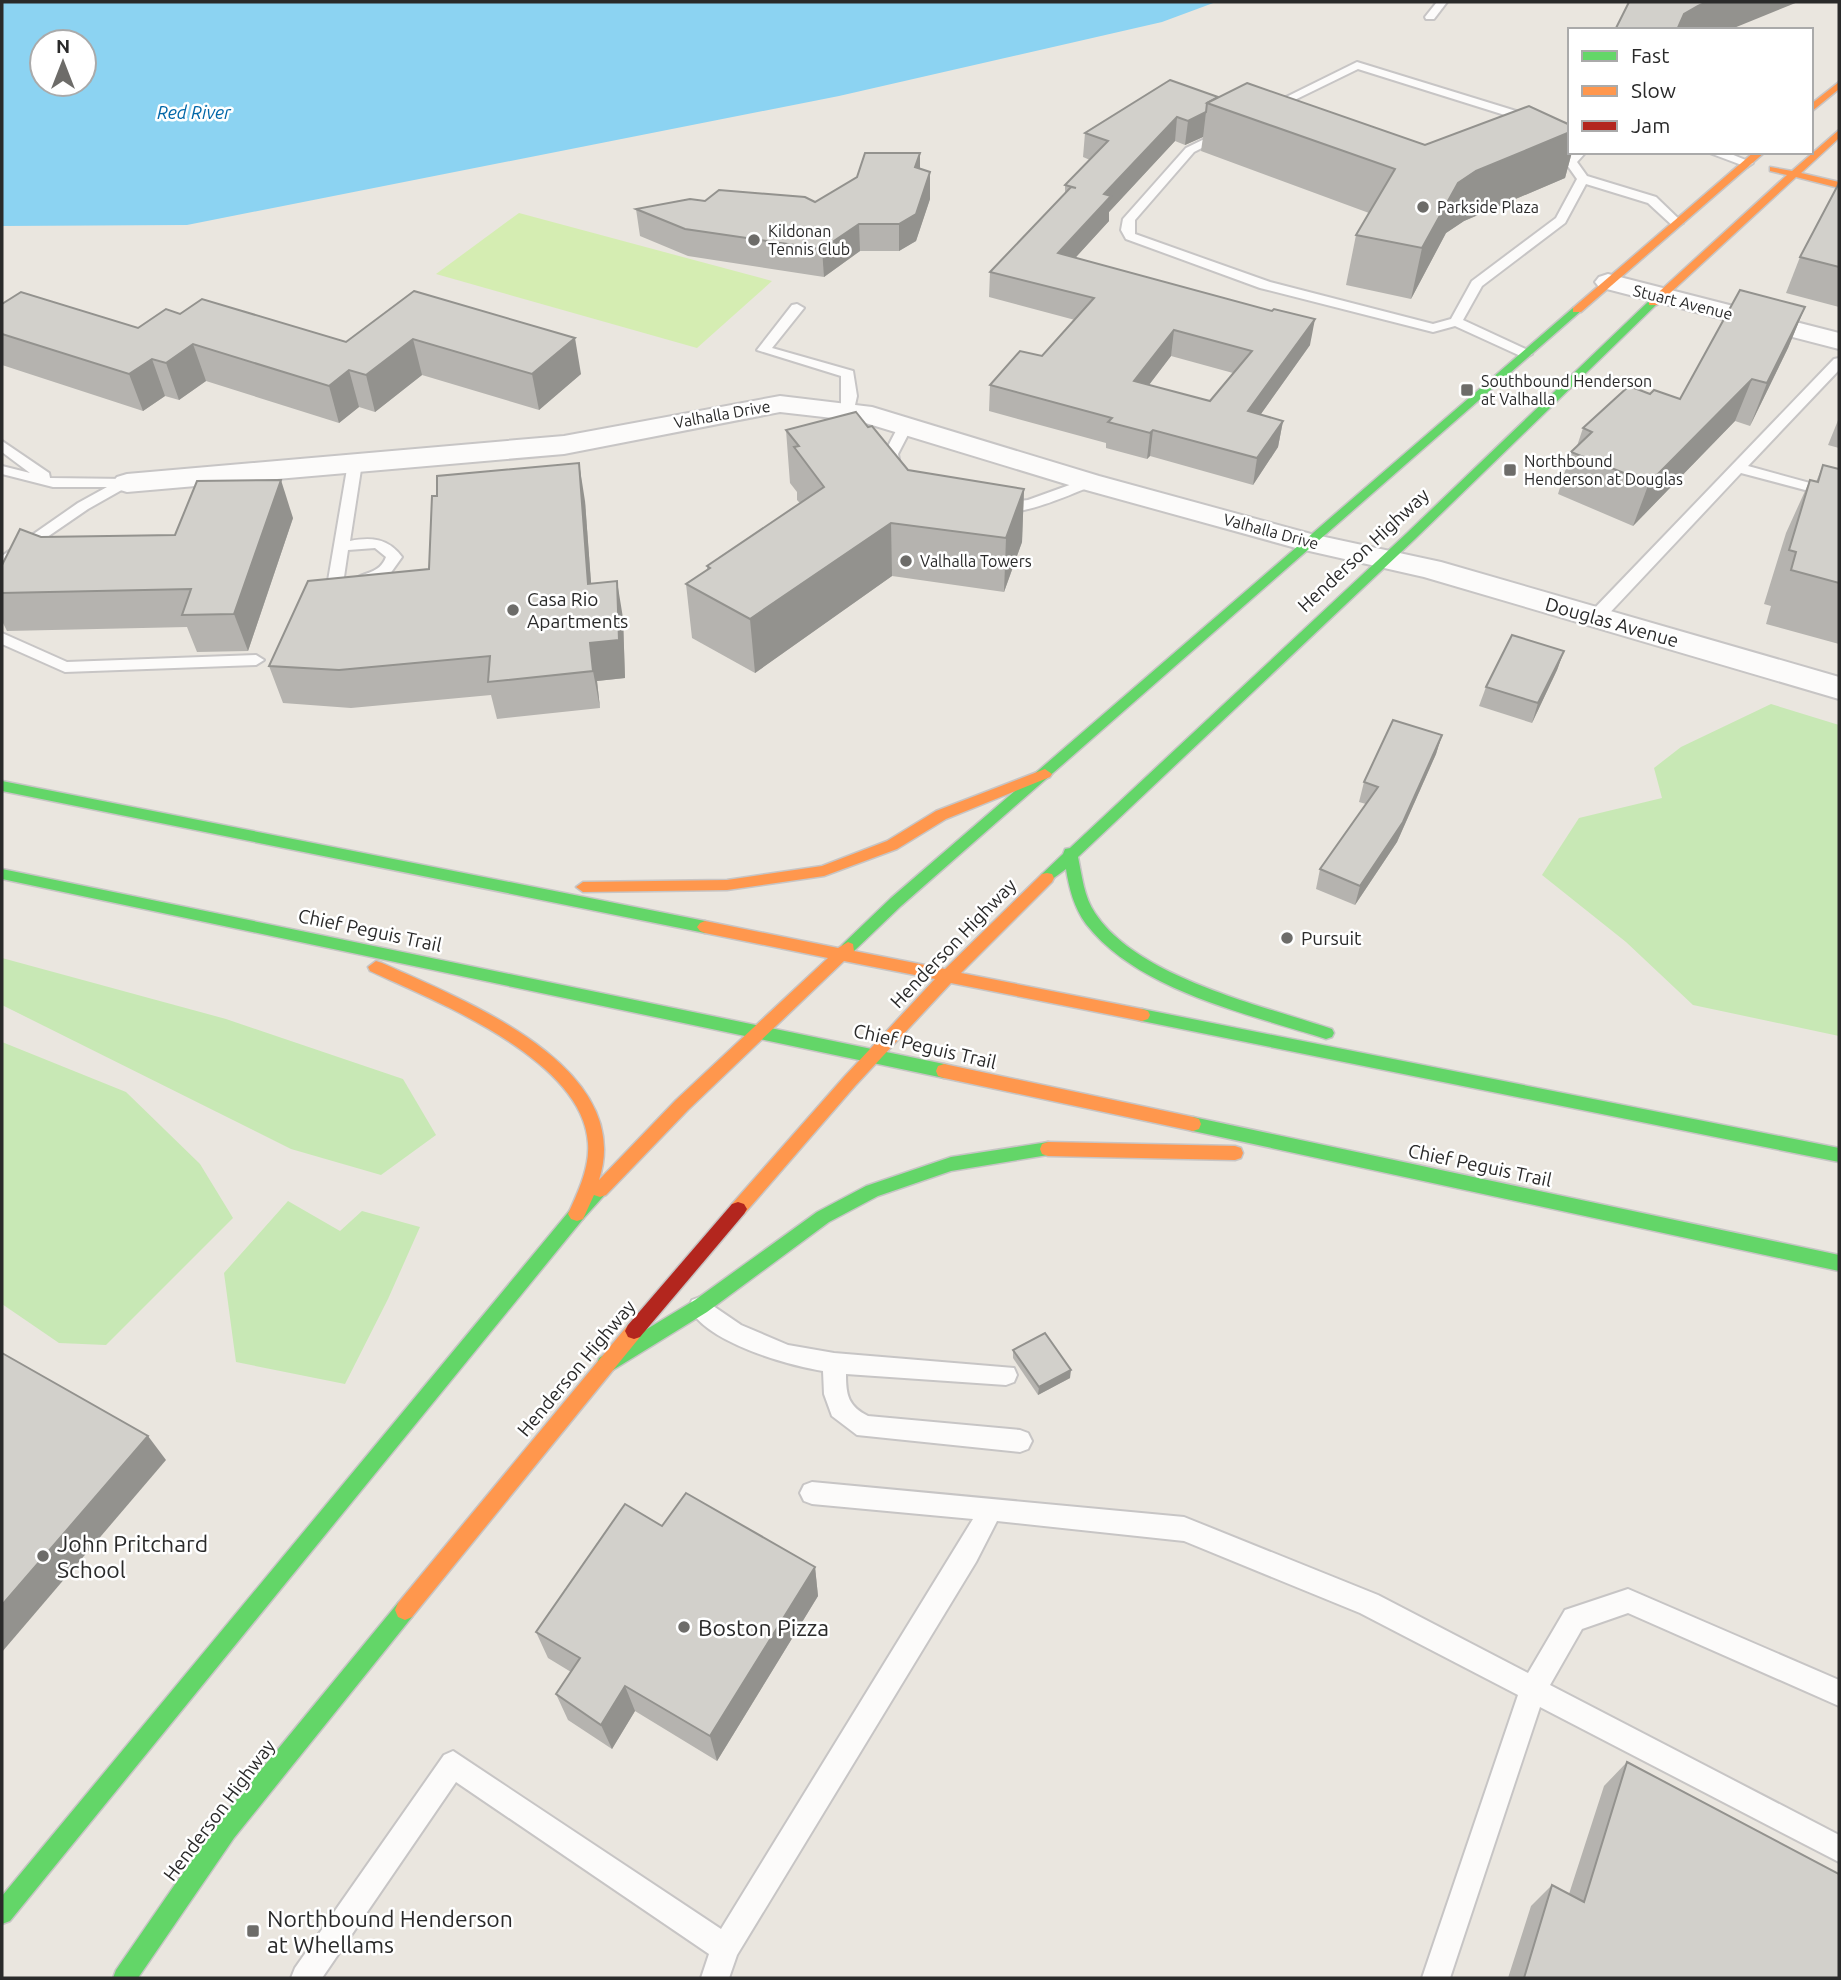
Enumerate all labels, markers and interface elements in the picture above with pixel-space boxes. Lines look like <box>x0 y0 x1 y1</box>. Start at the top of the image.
north arrow <box>28 28 98 98</box>
legend <box>1568 28 1813 154</box>
text: N <box>56 35 70 57</box>
text: Fast <box>1631 43 1669 67</box>
text: Slow <box>1631 78 1676 102</box>
water label: Red River <box>157 102 232 122</box>
text: Jam <box>1631 113 1670 137</box>
place label: Parkside Plaza <box>1437 198 1539 216</box>
marker: Parkside Plaza <box>1415 199 1431 215</box>
place label: Kildonan Tennis Club <box>768 222 850 258</box>
marker: Kildonan Tennis Club <box>746 232 762 248</box>
street label: Stuart Avenue <box>1631 281 1735 323</box>
place label: Southbound Henderson at Valhalla <box>1481 372 1652 408</box>
marker: Southbound Henderson at Valhalla <box>1459 382 1475 398</box>
street label: Valhalla Drive <box>672 397 772 431</box>
place label: Northbound Henderson at Douglas <box>1524 452 1683 488</box>
marker: Northbound Henderson at Douglas <box>1502 462 1518 478</box>
street label: Henderson Highway <box>1293 484 1433 616</box>
street label: Valhalla Drive <box>1221 510 1321 552</box>
place label: Valhalla Towers <box>920 552 1032 570</box>
marker: Valhalla Towers <box>898 553 914 569</box>
place label: Casa Rio Apartments <box>527 588 628 632</box>
street label: Douglas Avenue <box>1543 592 1681 652</box>
marker: Casa Rio Apartments <box>505 602 521 618</box>
street label: Henderson Highway <box>886 874 1020 1012</box>
street label: Chief Peguis Trail <box>296 904 444 956</box>
place label: Pursuit <box>1301 927 1362 949</box>
marker: Pursuit <box>1279 930 1295 946</box>
street label: Chief Peguis Trail <box>851 1019 999 1073</box>
street label: Chief Peguis Trail <box>1406 1139 1554 1191</box>
street label: Henderson Highway <box>513 1295 639 1441</box>
place label: John Pritchard School <box>57 1531 208 1582</box>
marker: John Pritchard School <box>35 1548 51 1564</box>
place label: Boston Pizza <box>698 1615 829 1640</box>
marker: Boston Pizza <box>676 1619 692 1635</box>
street label: Henderson Highway <box>159 1735 279 1885</box>
place label: Northbound Henderson at Whellams <box>267 1906 513 1957</box>
marker: Northbound Henderson at Whellams <box>245 1923 261 1939</box>

